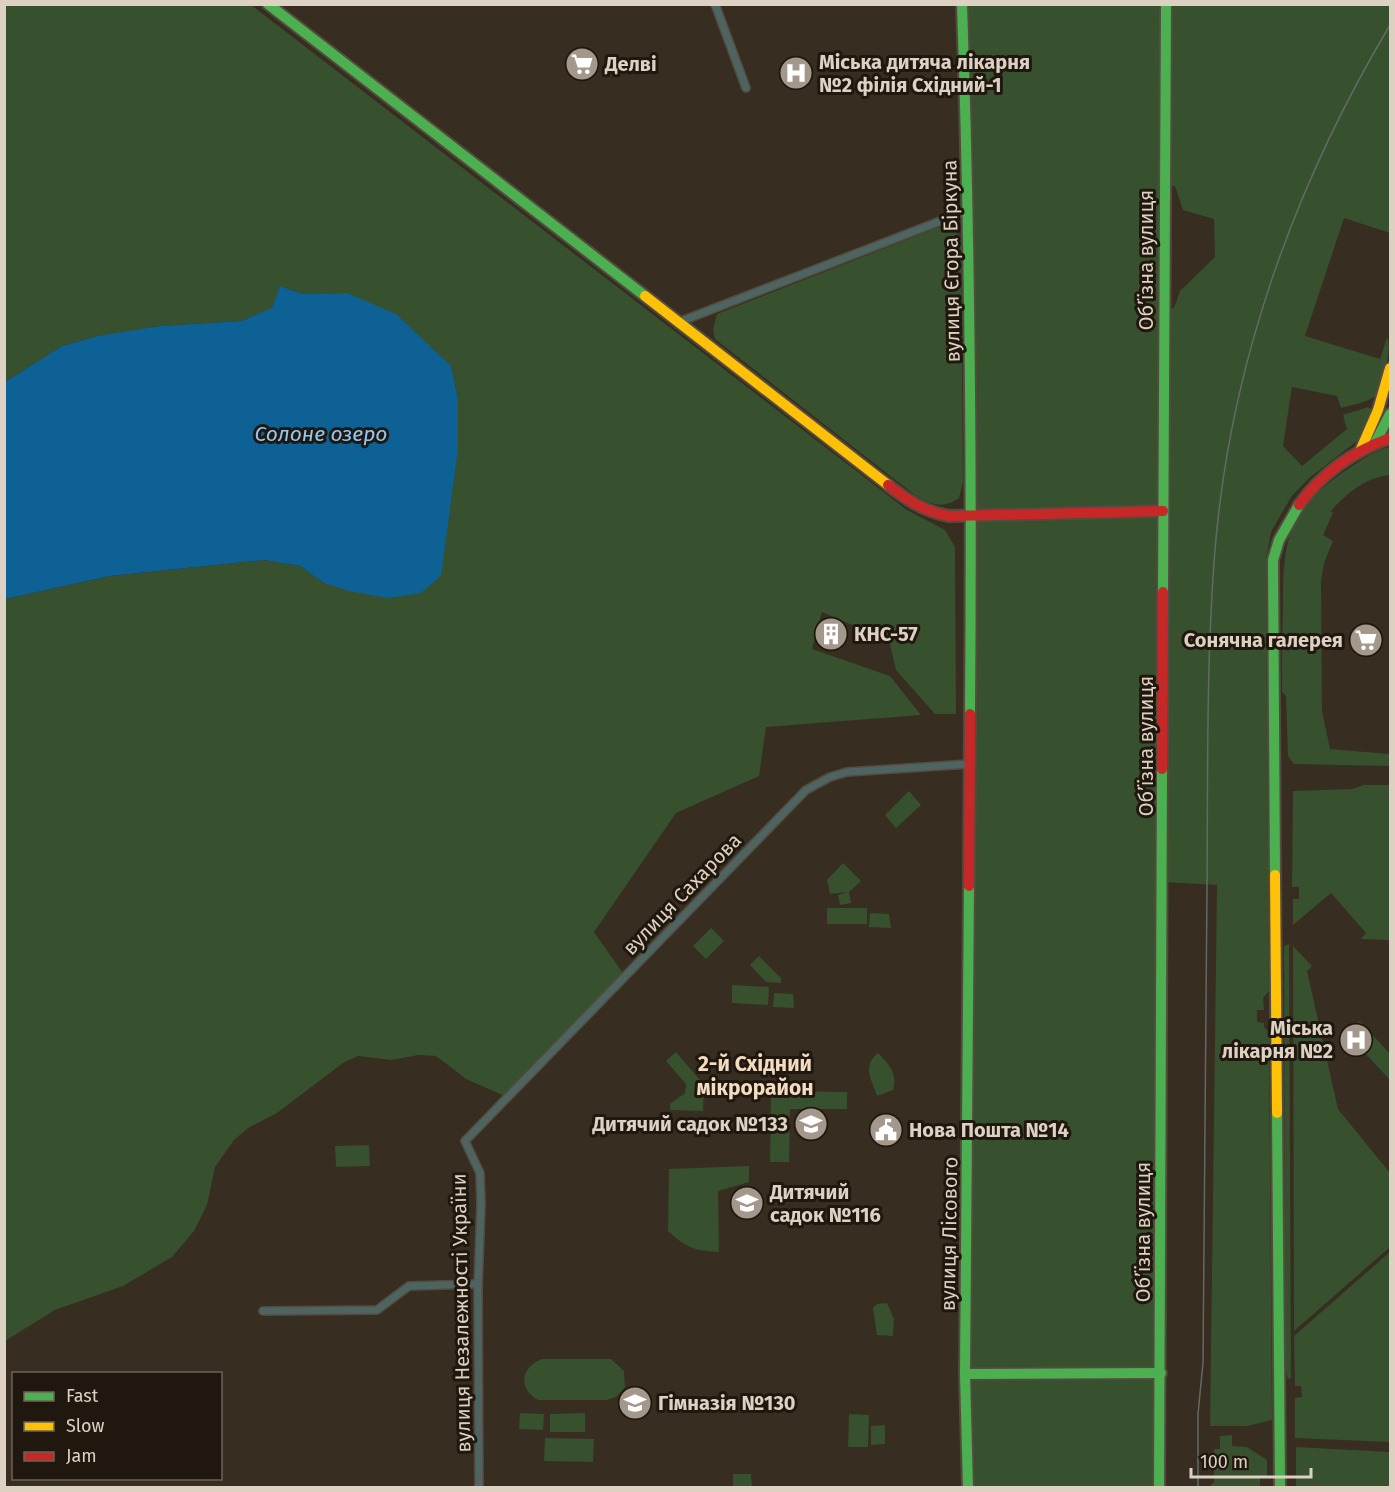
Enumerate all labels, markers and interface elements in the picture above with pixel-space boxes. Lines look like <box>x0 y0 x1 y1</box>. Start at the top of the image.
supermarket icon: Делві <box>564 46 600 82</box>
place label: Міська дитяча лікарня №2 філія Східний-1 <box>819 50 1030 97</box>
place label: Делві <box>604 52 657 76</box>
hospital icon: Міська дитяча лікарня №2 філія Східний-1 <box>778 55 814 91</box>
street label: вулиця Єгора Біркуна <box>937 159 965 363</box>
street label: Обʼїзна вулиця <box>1134 190 1158 330</box>
water label: Солоне озеро <box>255 421 387 447</box>
building icon: КНС-57 <box>813 616 849 652</box>
place label: КНС-57 <box>854 622 918 646</box>
supermarket icon: Сонячна галерея <box>1348 622 1384 658</box>
place label: Сонячна галерея <box>1184 628 1343 652</box>
street label: Обʼїзна вулиця <box>1134 676 1158 816</box>
street label: вулиця Сахарова <box>618 828 746 960</box>
place label: Міська лікарня №2 <box>1222 1016 1333 1063</box>
hospital icon: Міська лікарня №2 <box>1338 1022 1374 1058</box>
district label: 2-й Східний мікрорайон <box>696 1051 814 1101</box>
school or university icon: Дитячий садок №133 <box>793 1106 829 1142</box>
place label: Дитячий садок №133 <box>592 1112 788 1136</box>
public building icon: Нова Пошта №14 <box>868 1112 904 1148</box>
place label: Нова Пошта №14 <box>909 1118 1069 1142</box>
street label: вулиця Лісового <box>936 1157 962 1311</box>
street label: Обʼїзна вулиця <box>1131 1162 1155 1302</box>
street label: вулиця Незалежності України <box>447 1173 475 1453</box>
place label: Дитячий садок №116 <box>769 1180 881 1227</box>
school or university icon: Дитячий садок №116 <box>729 1185 765 1221</box>
legend <box>12 1372 222 1480</box>
text: Fast <box>66 1385 99 1407</box>
school or university icon: Гімназія №130 <box>617 1385 653 1421</box>
place label: Гімназія №130 <box>658 1391 795 1415</box>
text: Slow <box>66 1415 105 1437</box>
scale bar <box>1191 1441 1311 1479</box>
text: Jam <box>66 1445 97 1467</box>
text: 100 m <box>1200 1451 1248 1473</box>

